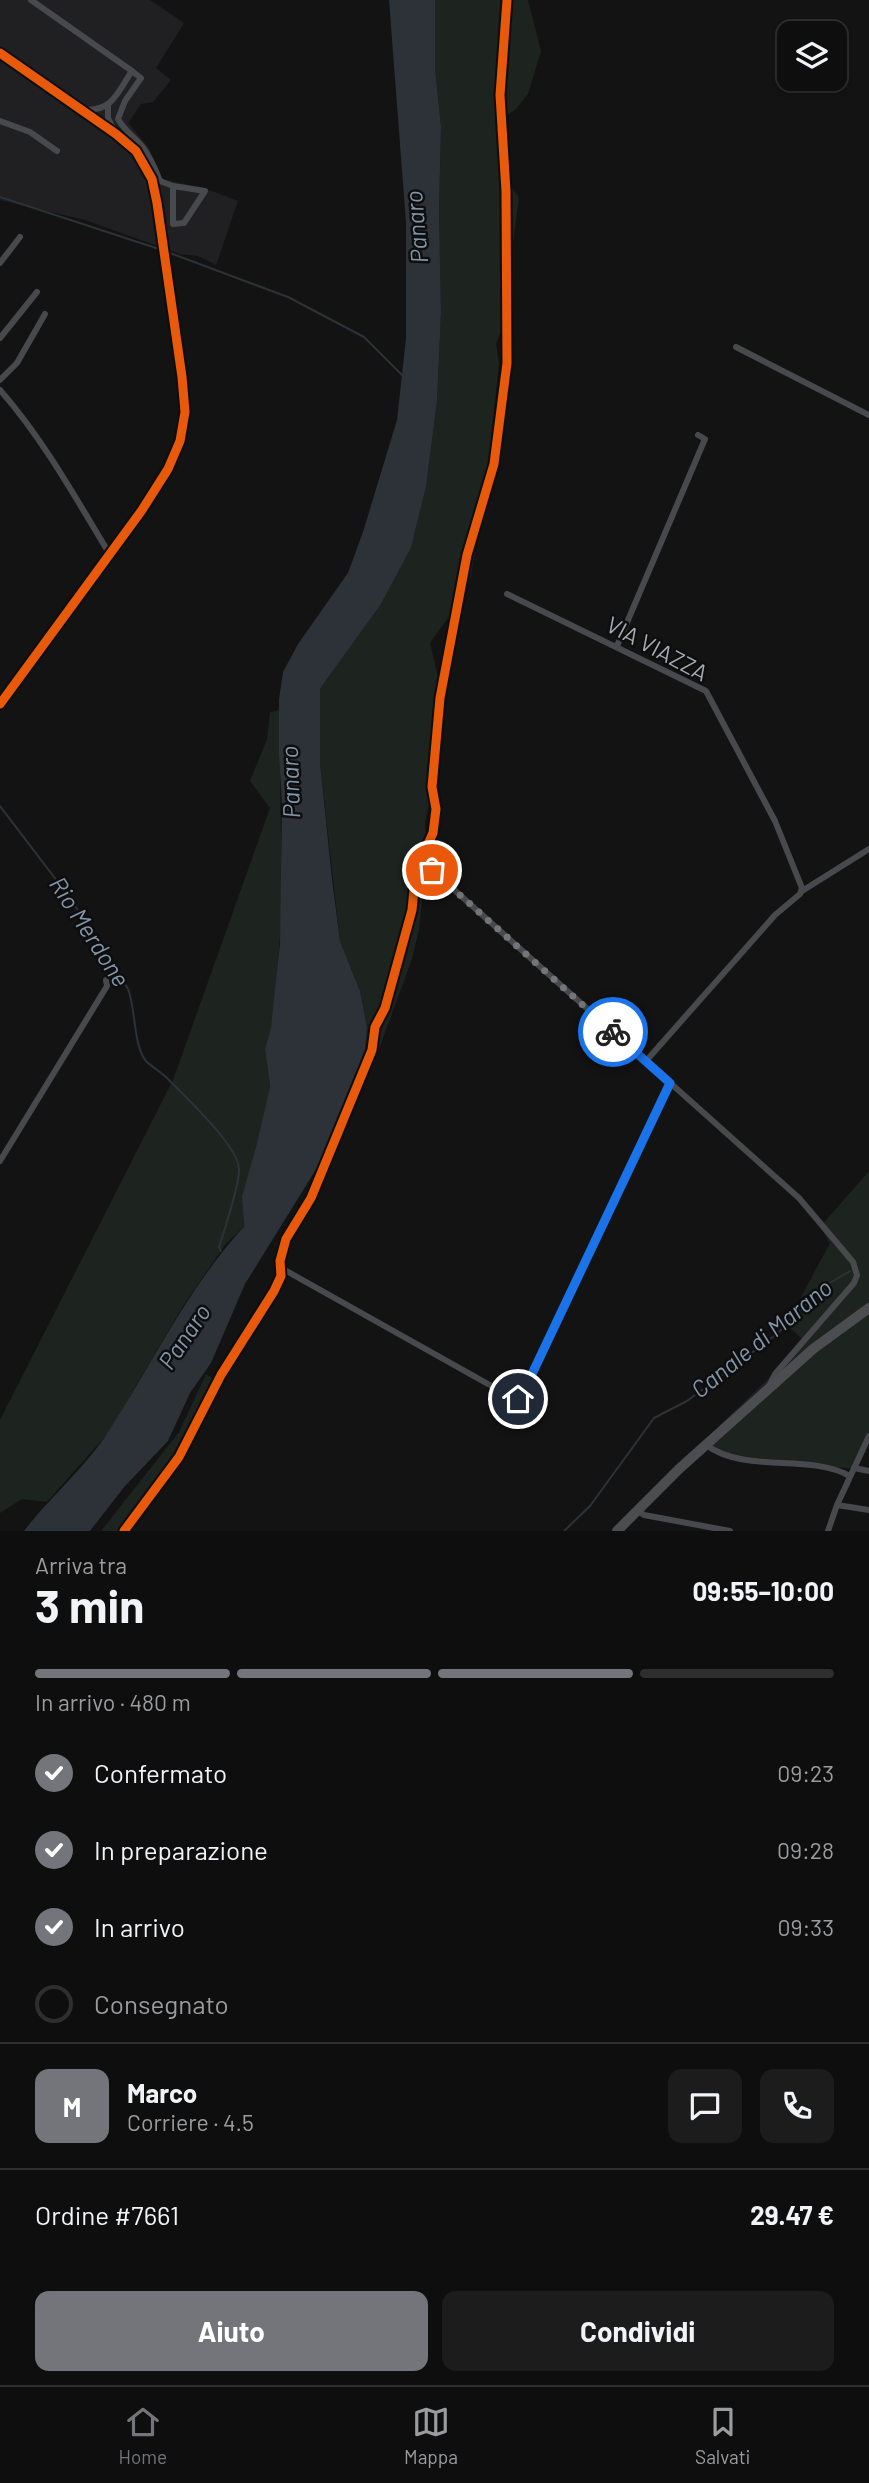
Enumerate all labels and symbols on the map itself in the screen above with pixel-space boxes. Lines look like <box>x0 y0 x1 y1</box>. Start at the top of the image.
water label: Panaro <box>398 190 433 265</box>
street label: VIA VIAZZA <box>602 610 713 687</box>
water label: Panaro <box>274 745 305 819</box>
pin <box>402 840 462 900</box>
water label: Rio Merdone <box>44 871 137 992</box>
courier <box>578 997 648 1067</box>
water label: Canale di Marano <box>685 1272 837 1403</box>
water label: Panaro <box>151 1298 216 1374</box>
pin <box>488 1369 548 1429</box>

